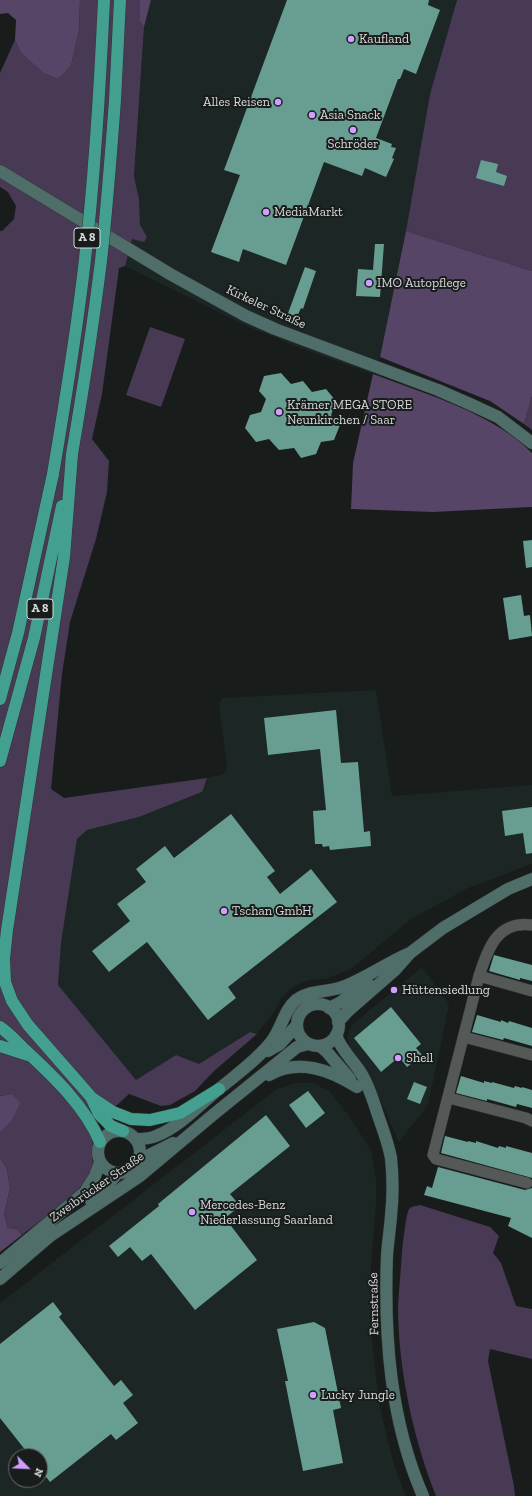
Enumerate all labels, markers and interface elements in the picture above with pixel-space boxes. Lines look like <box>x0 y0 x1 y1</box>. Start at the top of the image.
place label: Kaufland <box>359 31 409 47</box>
marker: Kaufland <box>346 34 356 44</box>
place label: Alles Reisen <box>203 94 270 110</box>
marker: Alles Reisen <box>273 97 283 107</box>
place label: Asia Snack <box>320 107 380 123</box>
marker: Asia Snack <box>307 110 317 120</box>
marker: Schröder <box>348 125 358 135</box>
place label: Schröder <box>327 136 379 152</box>
place label: MediaMarkt <box>274 204 343 220</box>
marker: MediaMarkt <box>261 207 271 217</box>
road number: A 8 <box>74 228 100 248</box>
place label: IMO Autopflege <box>377 275 466 291</box>
marker: IMO Autopflege <box>364 278 374 288</box>
street label: Kirkeler Straße <box>224 282 308 332</box>
place label: Krämer MEGA STORE Neunkirchen / Saar <box>287 397 412 428</box>
marker: Krämer MEGA STORE Neunkirchen / Saar <box>274 407 284 417</box>
road number: A 8 <box>27 599 53 619</box>
place label: Tschan GmbH <box>232 903 312 919</box>
marker: Tschan GmbH <box>219 906 229 916</box>
place label: Hüttensiedlung <box>402 982 490 998</box>
marker: Hüttensiedlung <box>389 985 399 995</box>
place label: Shell <box>406 1050 433 1066</box>
marker: Shell <box>393 1053 403 1063</box>
street label: Zweibrücker Straße <box>47 1149 147 1225</box>
place label: Mercedes-Benz Niederlassung Saarland <box>200 1197 333 1228</box>
marker: Mercedes-Benz Niederlassung Saarland <box>187 1207 197 1217</box>
street label: Fernstraße <box>366 1272 382 1336</box>
place label: Lucky Jungle <box>321 1387 395 1403</box>
marker: Lucky Jungle <box>308 1390 318 1400</box>
north arrow <box>8 1448 48 1488</box>
text: N <box>31 1466 46 1479</box>

